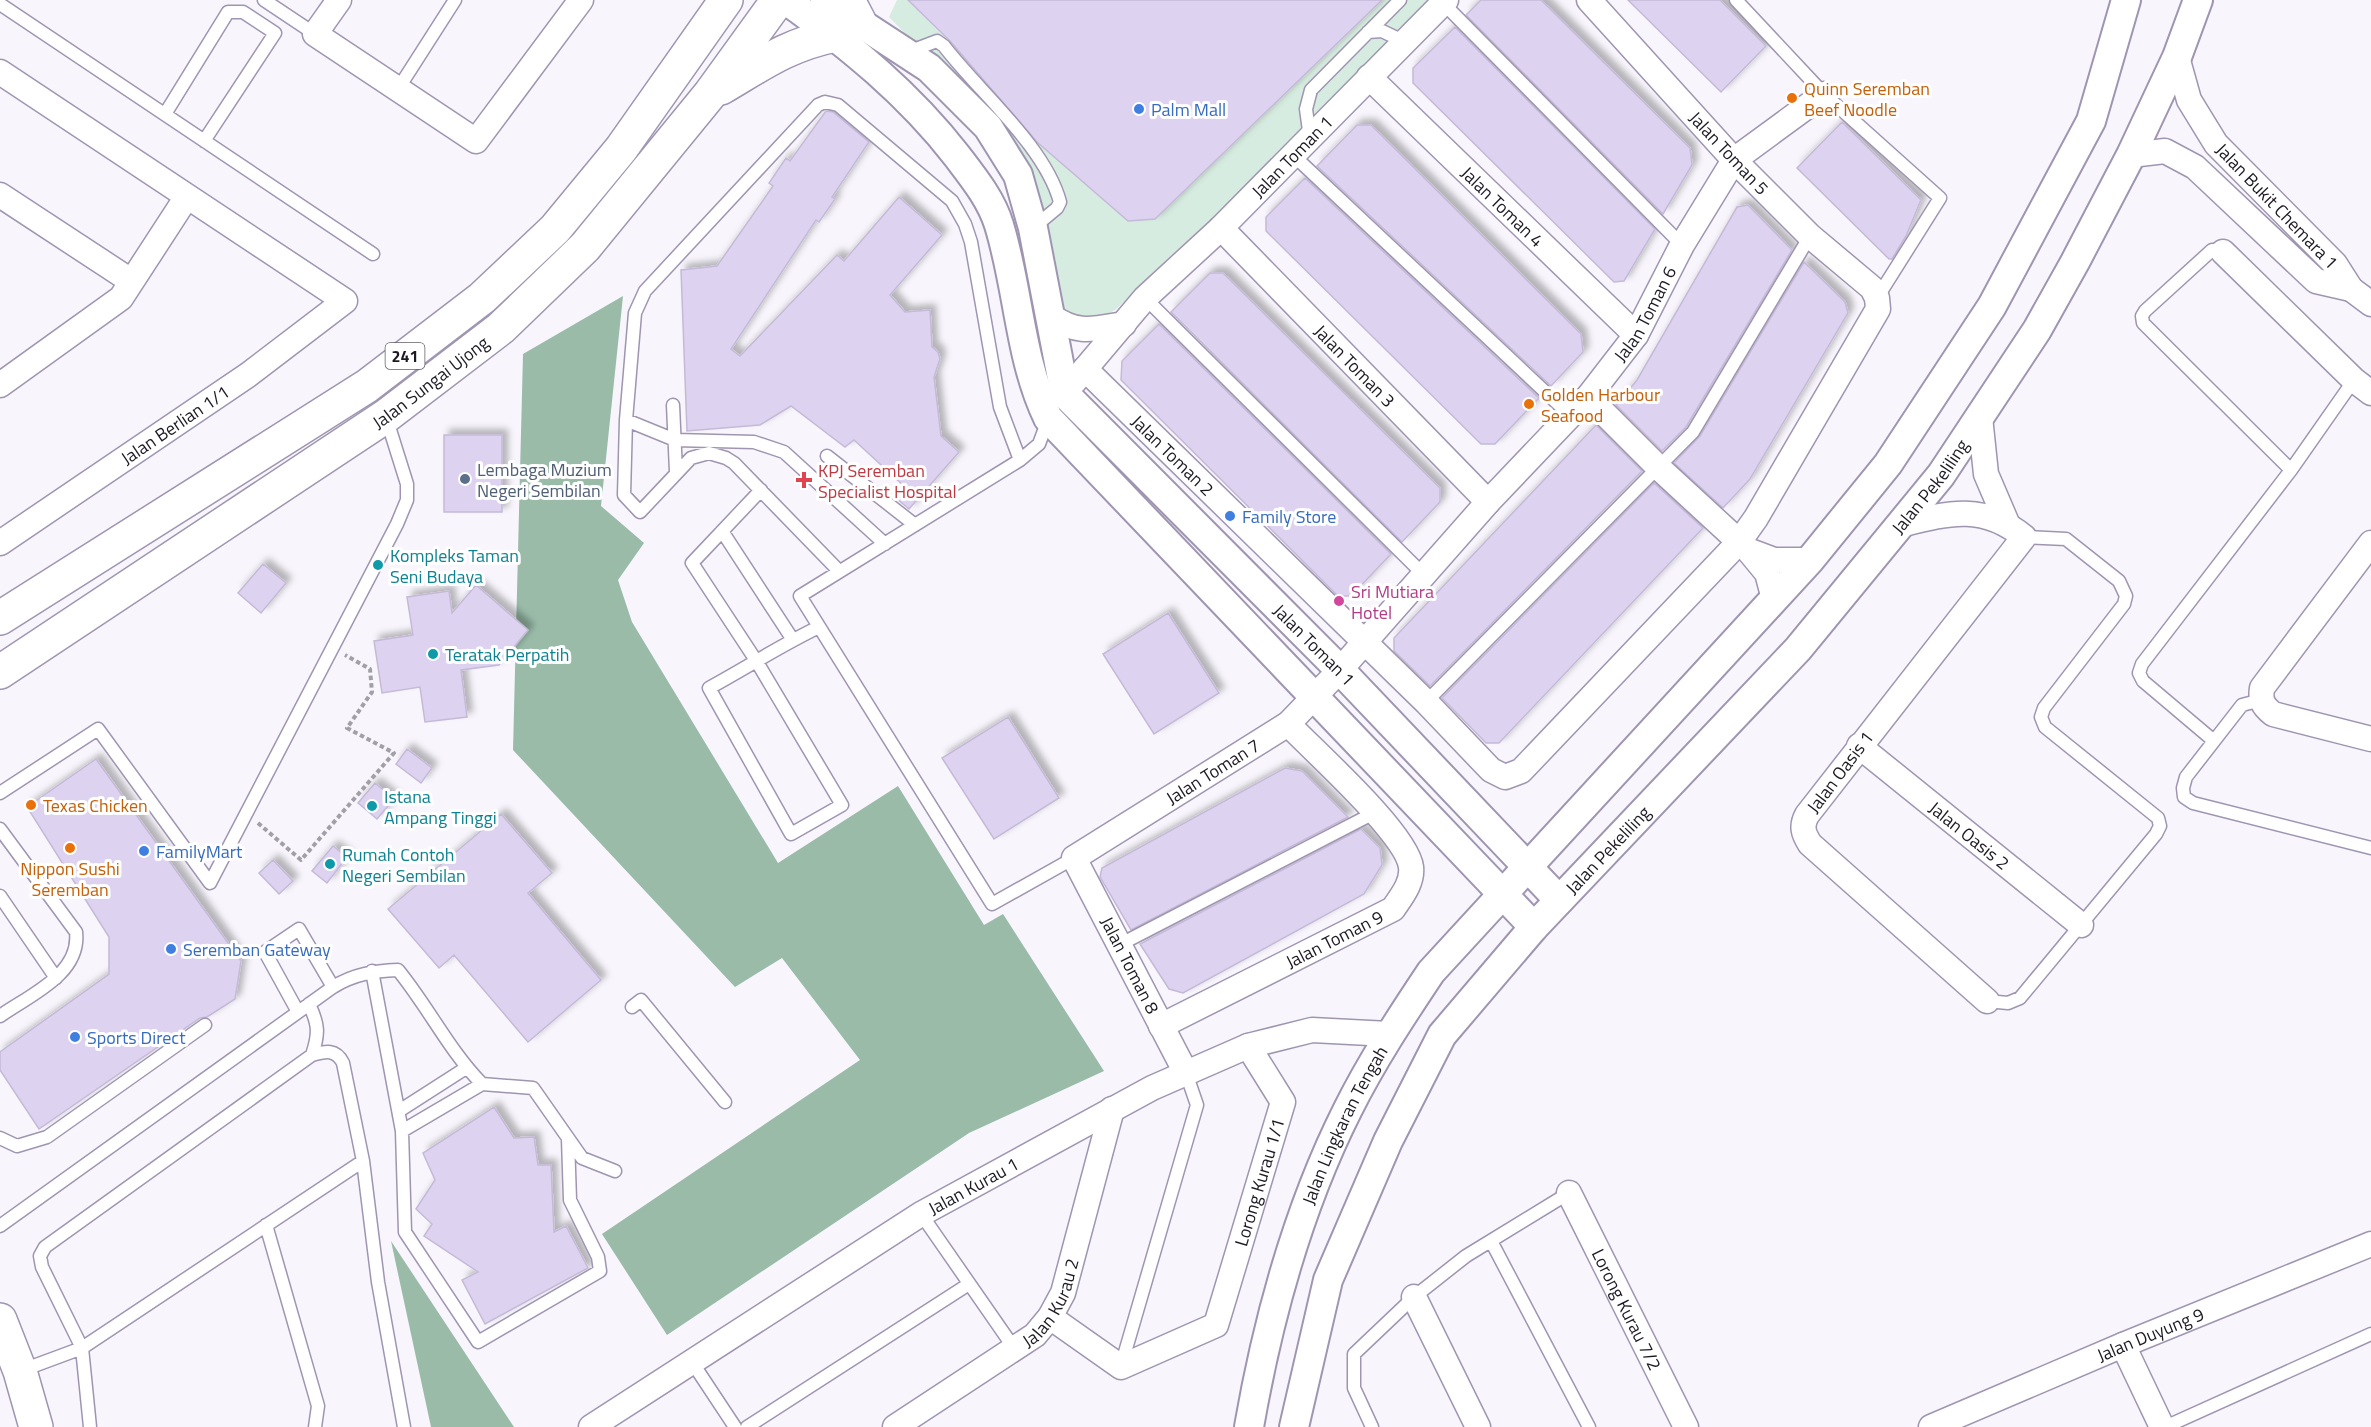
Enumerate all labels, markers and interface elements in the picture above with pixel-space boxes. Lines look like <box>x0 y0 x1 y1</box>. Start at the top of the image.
place label: Quinn Seremban Beef Noodle <box>1804 75 1930 123</box>
marker: Quinn Seremban Beef Noodle <box>1785 91 1799 105</box>
place label: Palm Mall <box>1151 96 1226 123</box>
marker: Palm Mall <box>1132 102 1146 116</box>
street label: Jalan Toman 5 <box>1683 105 1775 201</box>
street label: Jalan Toman 1 <box>1245 109 1339 204</box>
street label: Jalan Bukit Chemara 1 <box>2209 137 2345 275</box>
street label: Jalan Toman 4 <box>1455 160 1550 253</box>
street label: Jalan Toman 6 <box>1607 261 1683 367</box>
street label: Jalan Toman 3 <box>1308 318 1402 413</box>
street label: Jalan Sungai Ujong <box>367 329 494 435</box>
road number: 241 <box>386 343 424 369</box>
street label: Jalan Berlian 1/1 <box>115 379 235 471</box>
place label: Golden Harbour Seafood <box>1541 381 1660 429</box>
marker: Golden Harbour Seafood <box>1522 397 1536 411</box>
street label: Jalan Toman 2 <box>1126 408 1220 502</box>
street label: Jalan Pekeliling <box>1885 433 1975 540</box>
place label: Lembaga Muzium Negeri Sembilan <box>477 456 612 504</box>
place label: KPJ Seremban Specialist Hospital <box>818 457 957 505</box>
marker: KPJ Seremban Specialist Hospital <box>795 471 813 489</box>
marker: Lembaga Muzium Negeri Sembilan <box>458 472 472 486</box>
place label: Family Store <box>1242 503 1336 530</box>
marker: Family Store <box>1223 509 1237 523</box>
place label: Kompleks Taman Seni Budaya <box>390 542 519 590</box>
marker: Kompleks Taman Seni Budaya <box>371 558 385 572</box>
place label: Sri Mutiara Hotel <box>1351 578 1434 626</box>
marker: Sri Mutiara Hotel <box>1332 594 1346 608</box>
street label: Jalan Toman 1 <box>1267 597 1362 692</box>
place label: Teratak Perpatih <box>445 641 569 668</box>
marker: Teratak Perpatih <box>426 647 440 661</box>
street label: Jalan Oasis 1 <box>1800 725 1880 819</box>
street label: Jalan Toman 7 <box>1160 732 1265 811</box>
place label: Istana Ampang Tinggi <box>384 783 497 831</box>
place label: Texas Chicken <box>43 792 148 819</box>
street label: Jalan Oasis 2 <box>1923 794 2016 876</box>
marker: Texas Chicken <box>24 798 38 812</box>
marker: Istana Ampang Tinggi <box>365 799 379 813</box>
street label: Jalan Pekeliling <box>1559 799 1656 900</box>
place label: FamilyMart <box>156 838 243 865</box>
marker: Nippon Sushi Seremban <box>63 841 77 855</box>
place label: Rumah Contoh Negeri Sembilan <box>342 841 466 889</box>
marker: FamilyMart <box>137 844 151 858</box>
place label: Nippon Sushi Seremban <box>20 855 120 903</box>
marker: Rumah Contoh Negeri Sembilan <box>323 857 337 871</box>
street label: Jalan Toman 9 <box>1281 903 1388 975</box>
street label: Jalan Toman 8 <box>1094 912 1166 1018</box>
place label: Seremban Gateway <box>183 936 331 963</box>
marker: Seremban Gateway <box>164 942 178 956</box>
place label: Sports Direct <box>87 1024 186 1051</box>
marker: Sports Direct <box>68 1030 82 1044</box>
street label: Jalan Lingkaran Tengah <box>1294 1040 1394 1208</box>
street label: Lorong Kurau 1/1 <box>1227 1115 1291 1249</box>
street label: Jalan Kurau 1 <box>923 1150 1023 1221</box>
street label: Lorong Kurau 7/2 <box>1585 1244 1669 1375</box>
street label: Jalan Kurau 2 <box>1016 1255 1085 1354</box>
street label: Jalan Duyung 9 <box>2092 1300 2208 1368</box>

